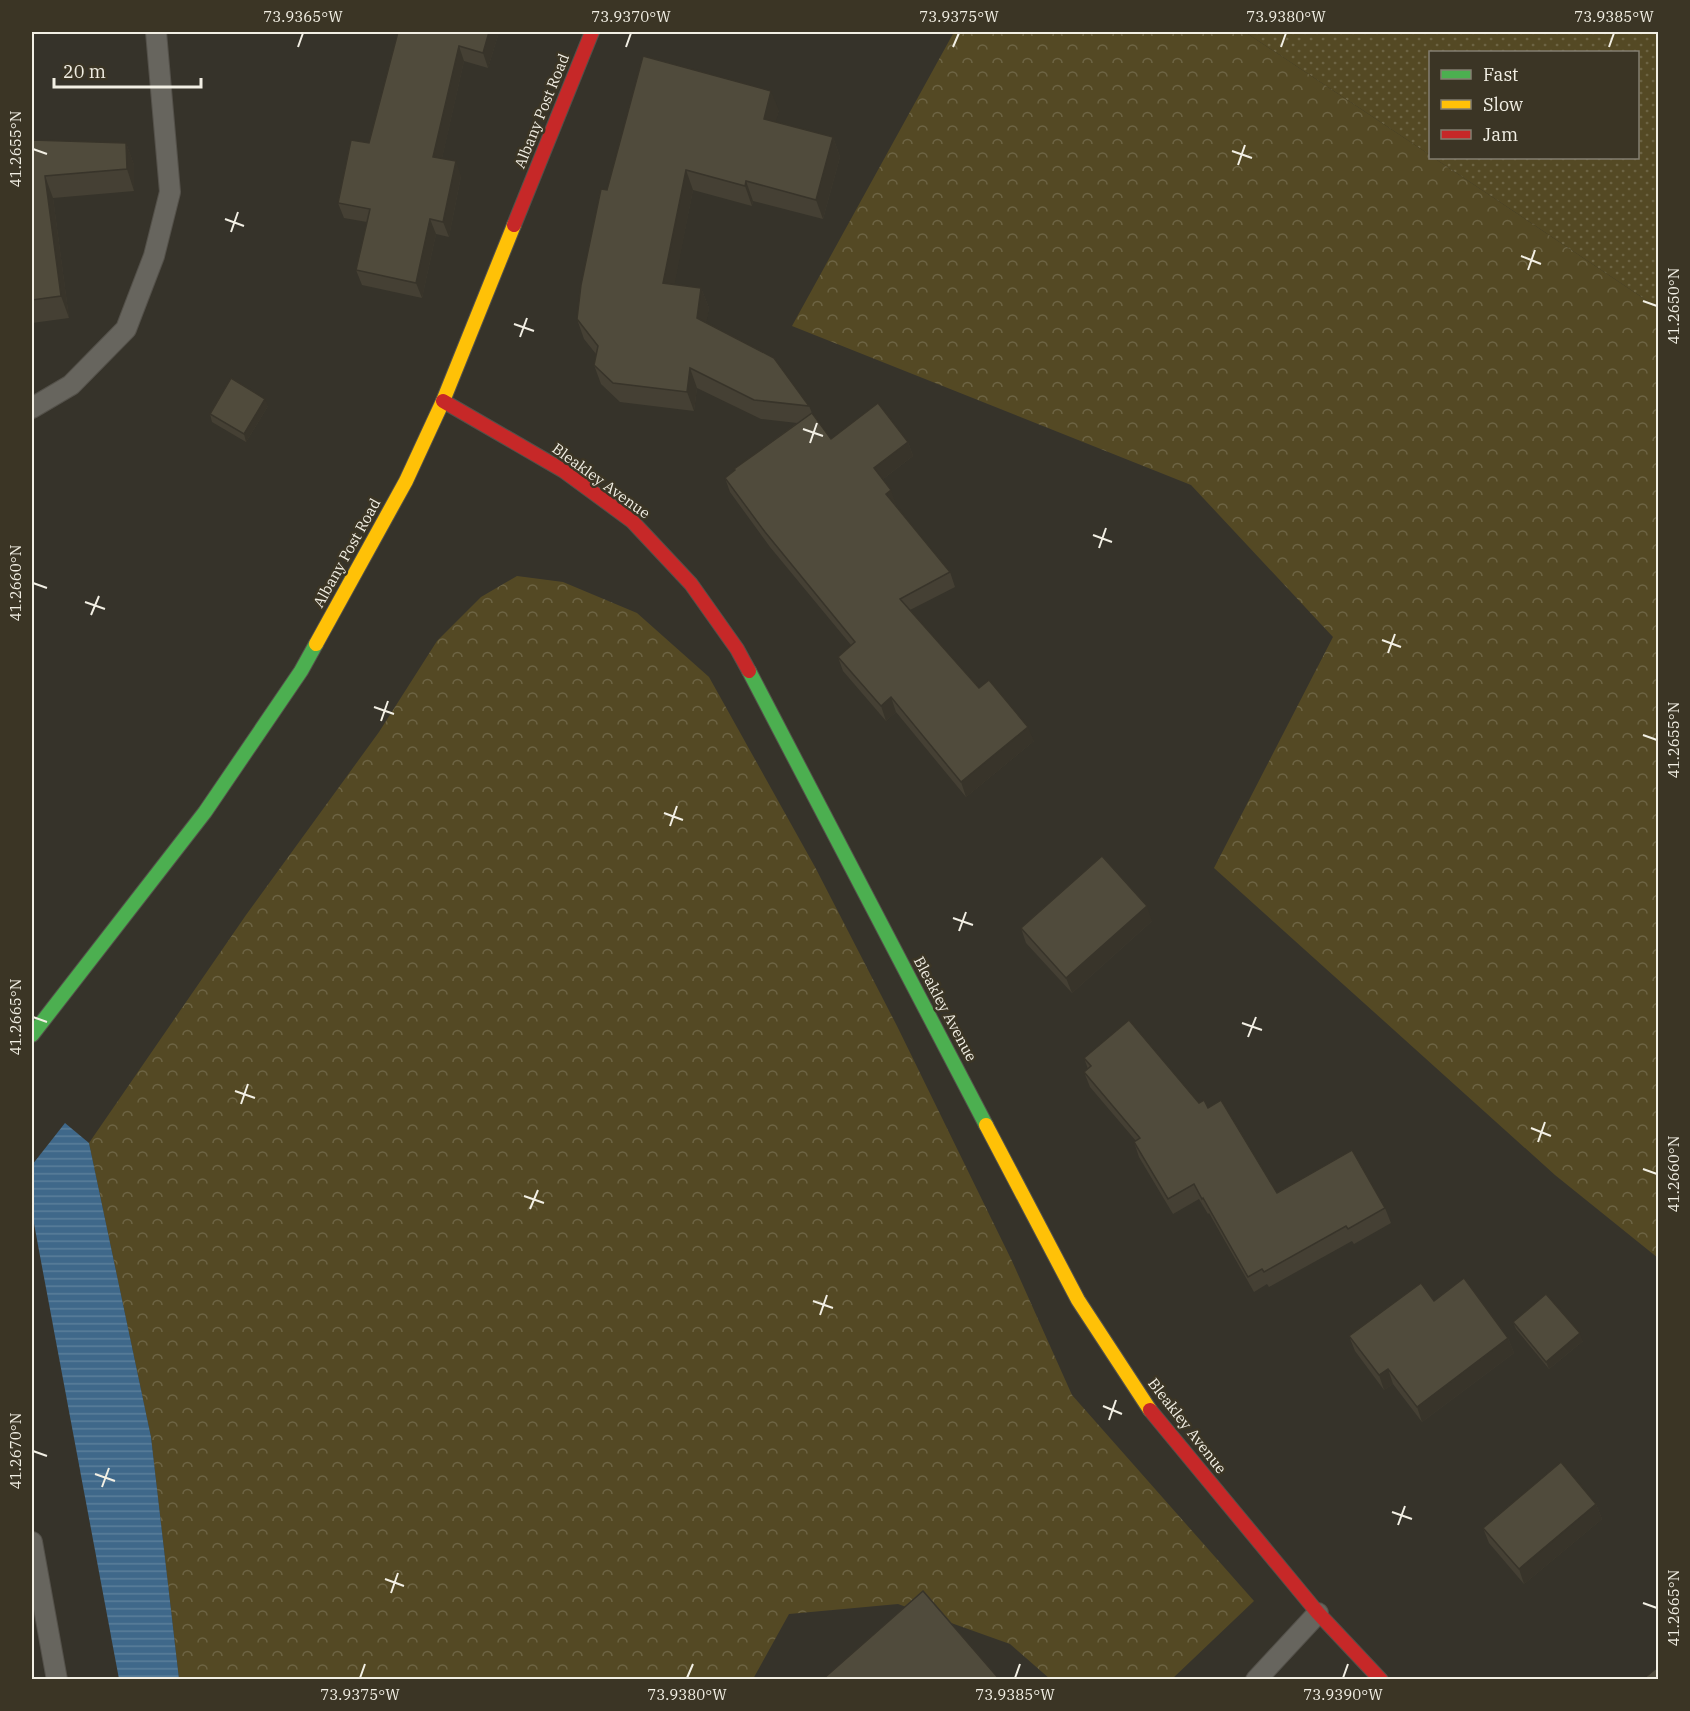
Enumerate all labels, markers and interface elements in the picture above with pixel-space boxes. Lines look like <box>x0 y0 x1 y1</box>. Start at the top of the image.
text: 73.9365°W <box>263 7 343 26</box>
text: 73.9370°W <box>591 7 671 26</box>
text: 73.9375°W <box>919 7 999 26</box>
text: 73.9380°W <box>1246 7 1326 26</box>
text: 73.9385°W <box>1574 7 1654 26</box>
scale bar <box>54 51 201 89</box>
street label: Albany Post Road <box>510 51 573 171</box>
legend <box>1429 51 1639 159</box>
text: 20 m <box>63 60 106 83</box>
text: Fast <box>1483 63 1518 86</box>
text: Slow <box>1483 93 1523 116</box>
text: 41.2655°N <box>6 111 25 187</box>
text: Jam <box>1483 123 1518 146</box>
text: 41.2650°N <box>1664 268 1683 344</box>
street label: Bleakley Avenue <box>549 439 654 522</box>
street label: Albany Post Road <box>309 495 384 611</box>
text: 41.2660°N <box>6 545 25 621</box>
text: 41.2655°N <box>1664 702 1683 778</box>
street label: Bleakley Avenue <box>910 953 981 1065</box>
text: 41.2665°N <box>6 979 25 1055</box>
text: 41.2660°N <box>1664 1136 1683 1212</box>
street label: Bleakley Avenue <box>1144 1374 1231 1477</box>
text: 41.2670°N <box>6 1413 25 1489</box>
text: 41.2665°N <box>1664 1570 1683 1646</box>
text: 73.9375°W <box>320 1685 400 1704</box>
text: 73.9380°W <box>647 1685 727 1704</box>
text: 73.9385°W <box>975 1685 1055 1704</box>
text: 73.9390°W <box>1303 1685 1383 1704</box>

